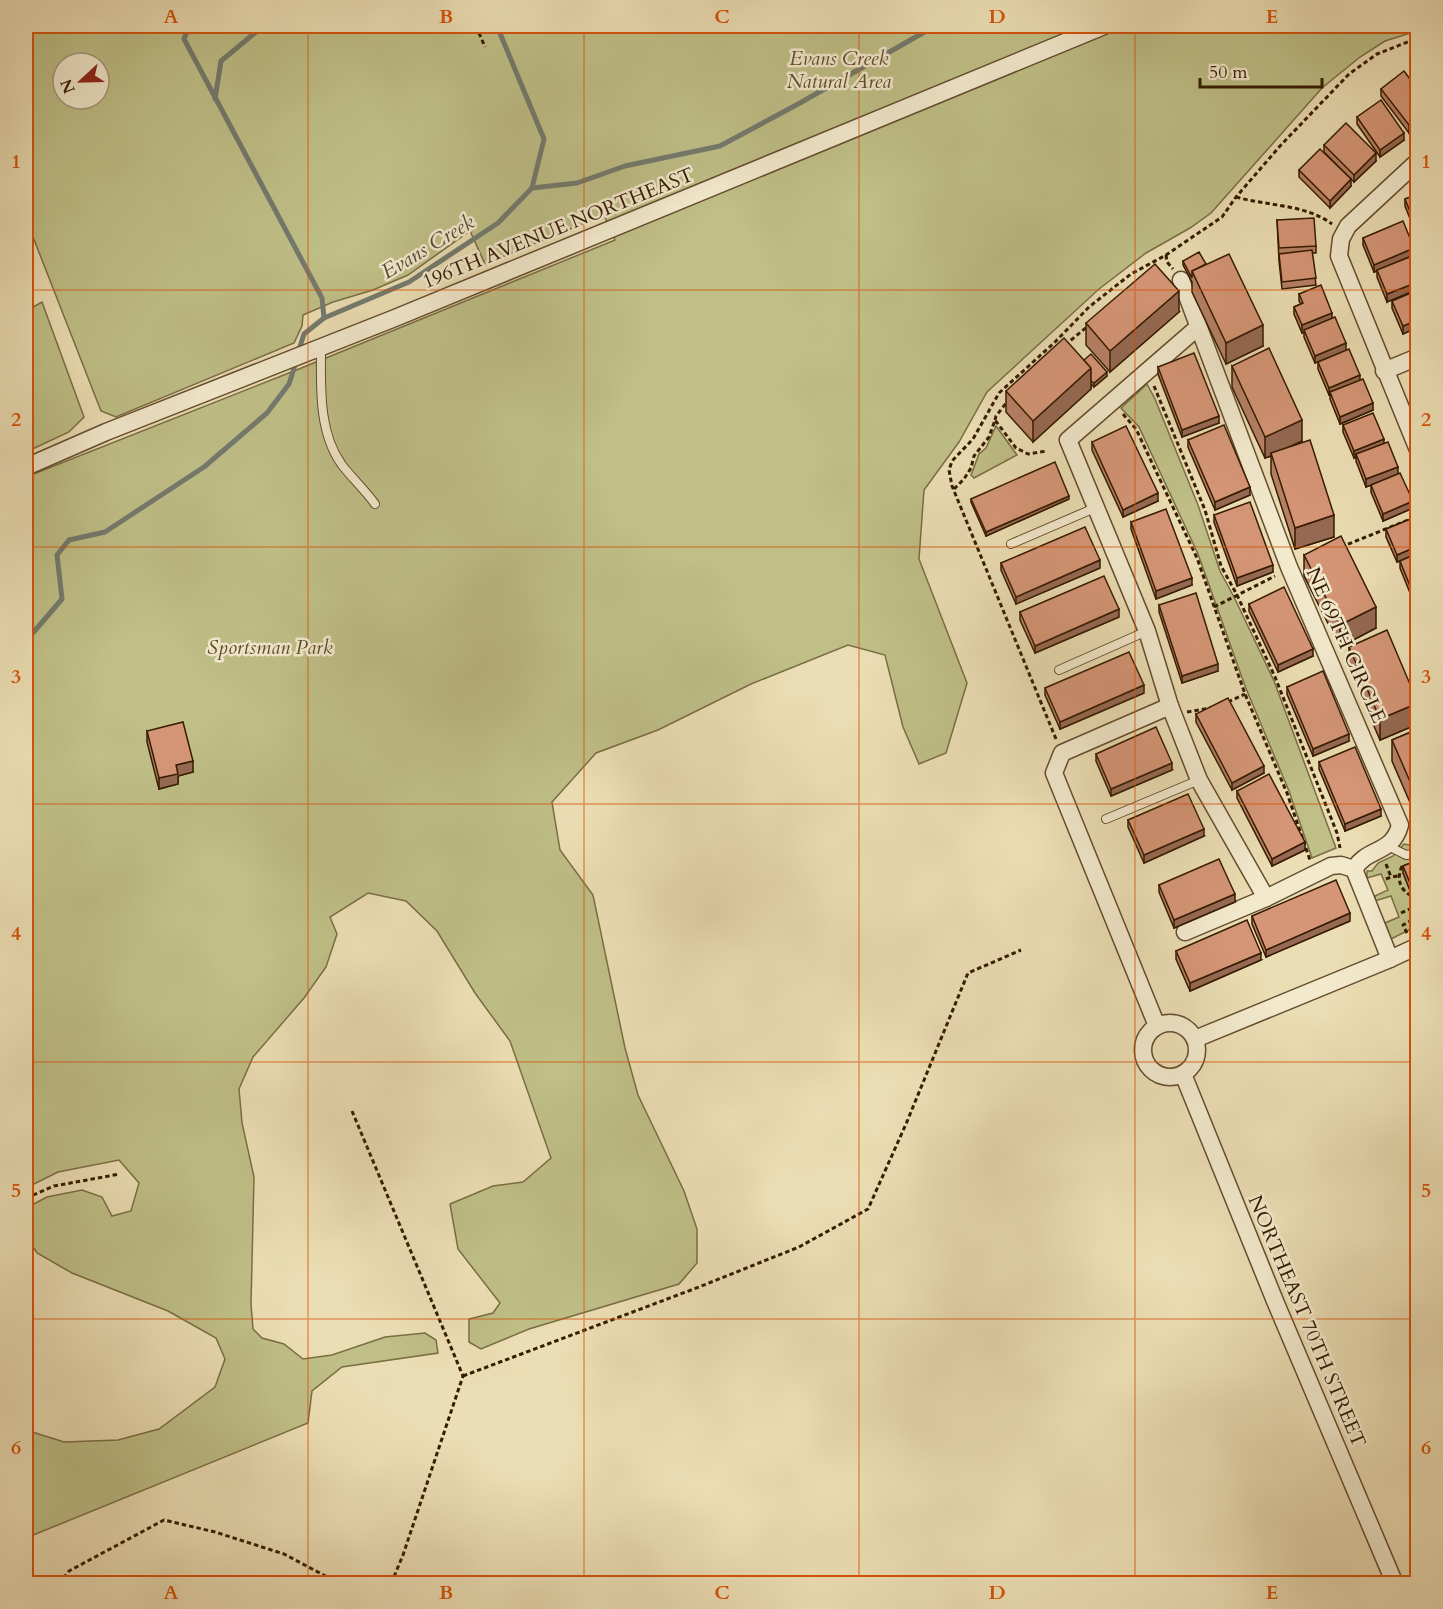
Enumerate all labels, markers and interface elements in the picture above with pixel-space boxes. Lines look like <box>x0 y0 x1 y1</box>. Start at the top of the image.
text: A <box>163 3 179 30</box>
text: B <box>439 3 453 30</box>
text: C <box>714 3 730 30</box>
text: D <box>988 3 1006 30</box>
text: E <box>1266 3 1278 30</box>
park label: Evans Creek Natural Area <box>787 45 891 95</box>
north arrow <box>51 51 111 111</box>
scale bar <box>1200 51 1322 89</box>
text: 50 m <box>1209 60 1248 85</box>
text: N <box>55 76 81 97</box>
text: 1 <box>11 148 21 175</box>
text: 1 <box>1421 148 1431 175</box>
street label: 196TH AVENUE NORTHEAST <box>418 161 698 295</box>
water label: Evans Creek <box>376 208 481 286</box>
text: 2 <box>11 406 21 433</box>
text: 2 <box>1421 406 1431 433</box>
street label: NE 69TH CIRCLE <box>1300 563 1392 727</box>
park label: Sportsman Park <box>207 634 333 661</box>
text: 3 <box>11 663 21 690</box>
text: 3 <box>1421 663 1431 690</box>
text: 4 <box>11 920 21 947</box>
text: 4 <box>1421 920 1431 947</box>
text: 5 <box>11 1177 21 1204</box>
text: 5 <box>1421 1177 1431 1204</box>
street label: NORTHEAST 70TH STREET <box>1242 1191 1373 1451</box>
text: 6 <box>11 1434 21 1461</box>
text: 6 <box>1421 1434 1431 1461</box>
text: A <box>163 1579 179 1606</box>
text: B <box>439 1579 453 1606</box>
text: C <box>714 1579 730 1606</box>
text: D <box>988 1579 1006 1606</box>
text: E <box>1266 1579 1278 1606</box>

